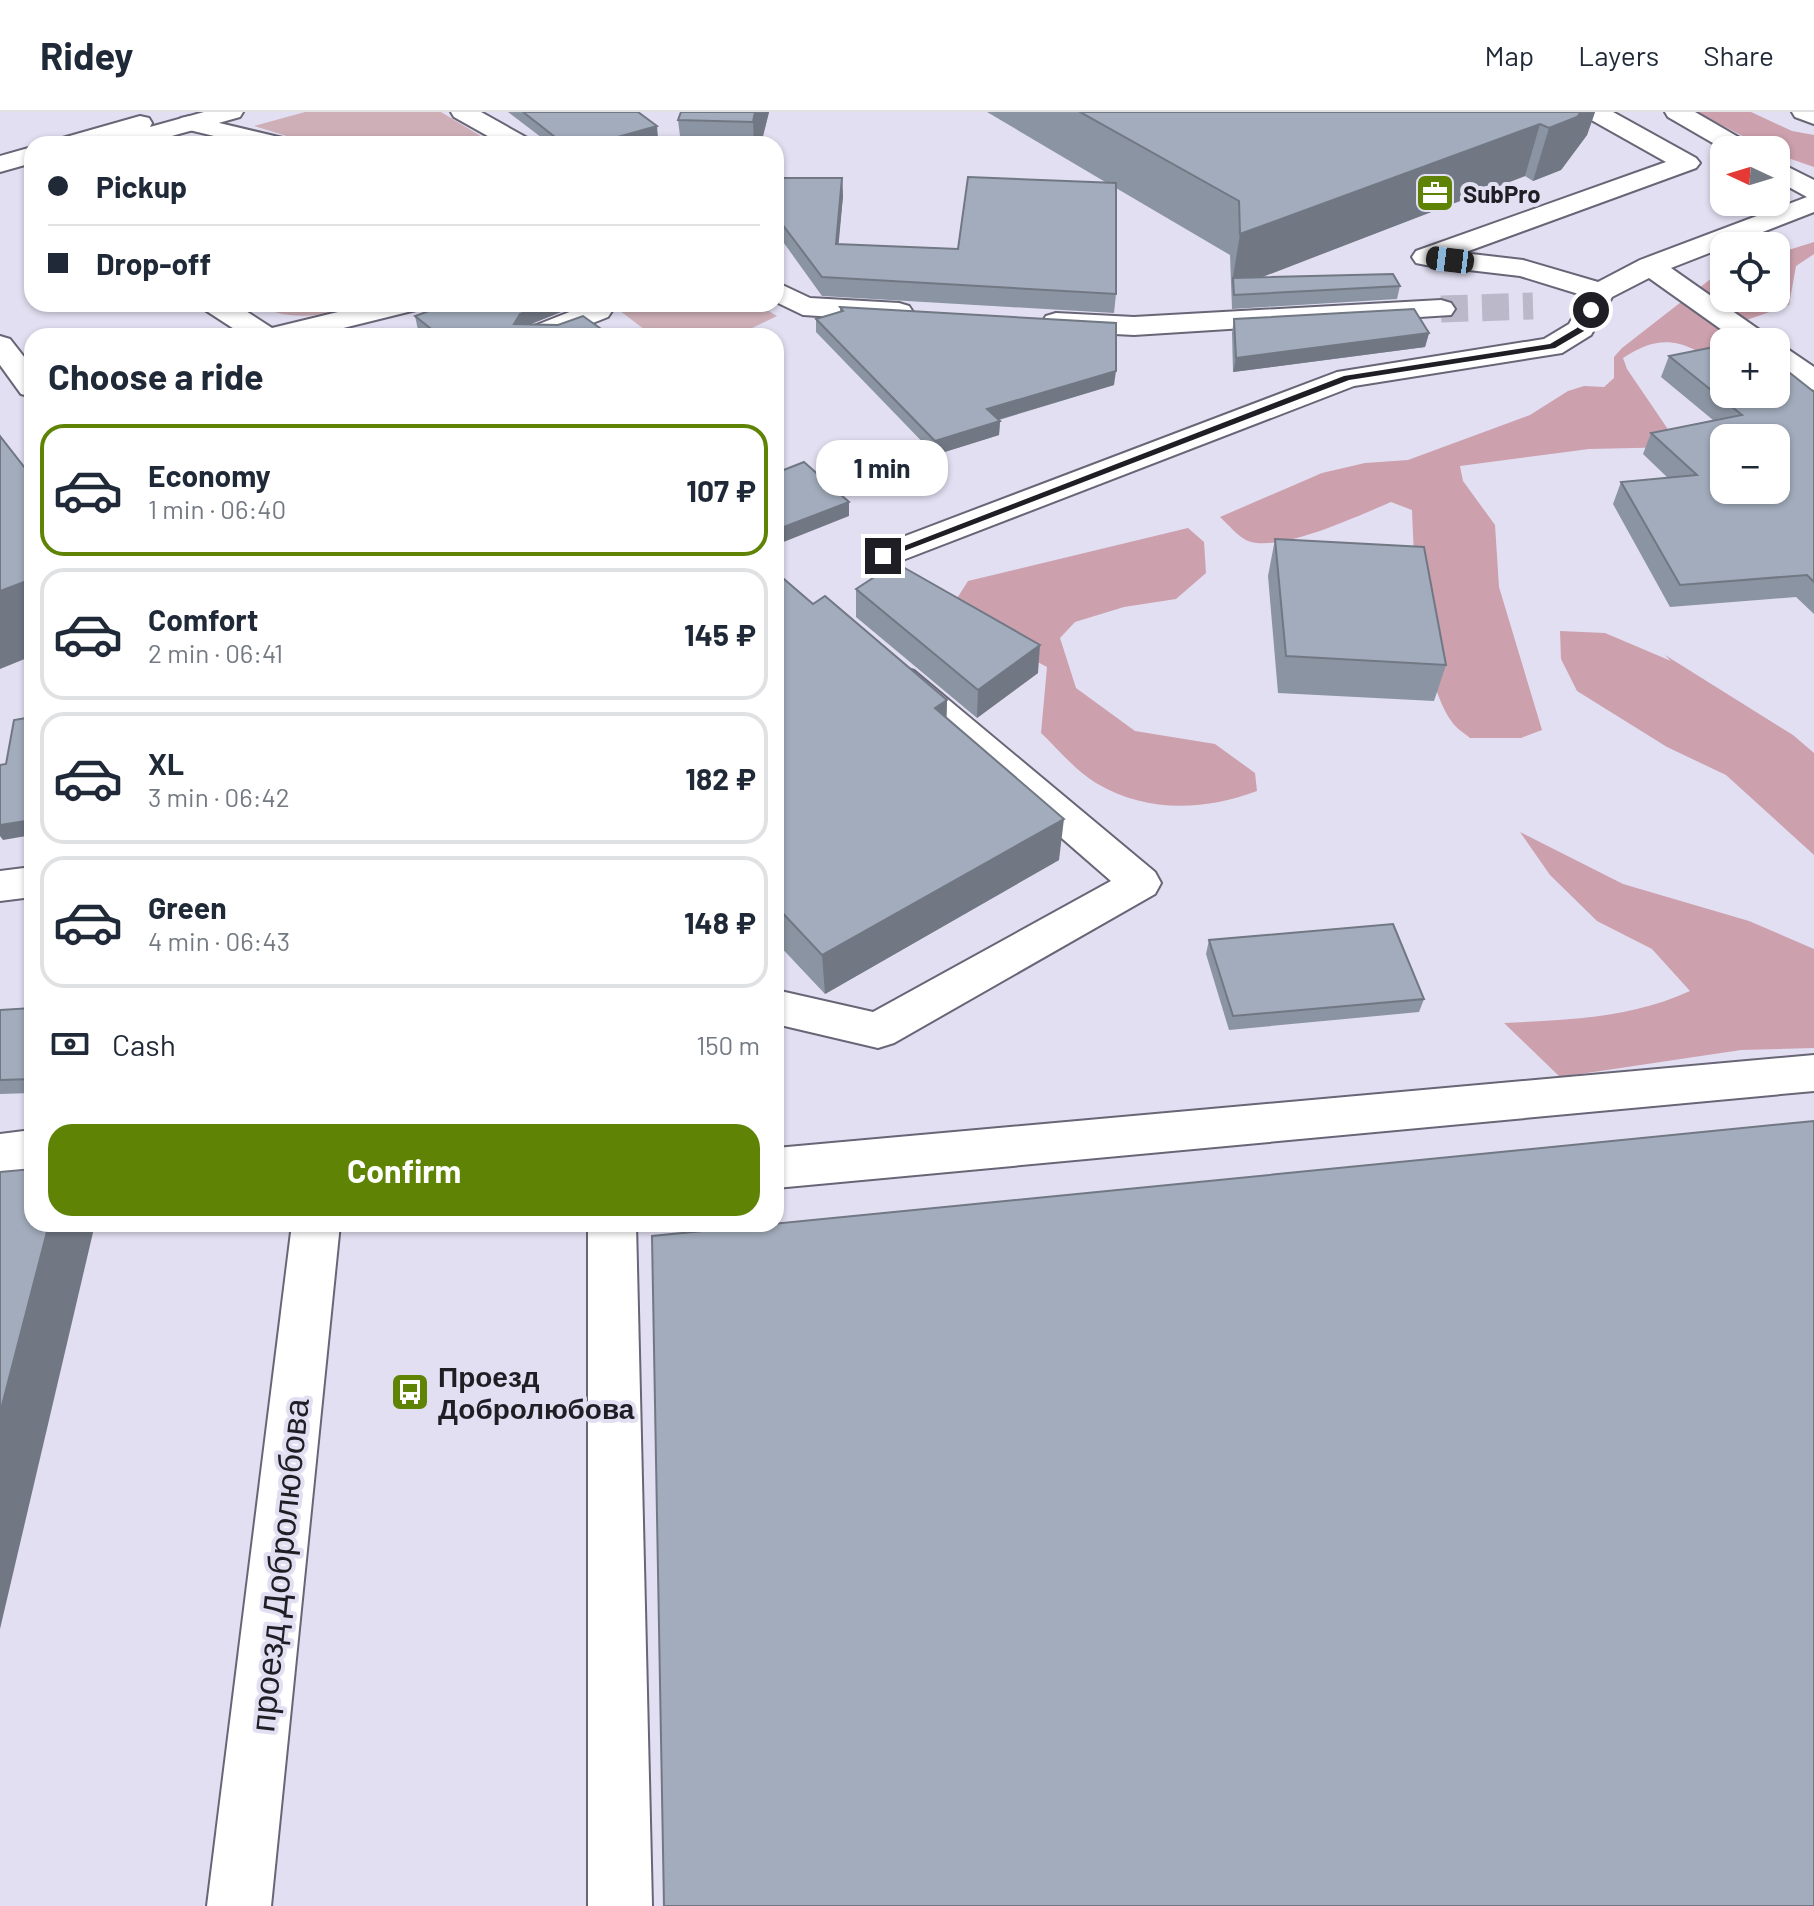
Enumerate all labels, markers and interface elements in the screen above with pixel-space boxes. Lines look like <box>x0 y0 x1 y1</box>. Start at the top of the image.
text: Ridey <box>40 32 133 78</box>
text: Map <box>1484 38 1534 72</box>
text: Layers <box>1578 38 1659 72</box>
text: Share <box>1703 38 1774 72</box>
north arrow <box>1710 136 1790 216</box>
map controls <box>1710 136 1790 504</box>
text: Pickup <box>96 168 187 204</box>
office icon: SubPro <box>1414 172 1456 214</box>
place label: SubPro <box>1463 179 1541 208</box>
button: locate <box>1710 232 1790 312</box>
text: Drop-off <box>96 245 211 281</box>
car <box>1425 245 1475 275</box>
route start <box>1573 292 1609 328</box>
button: + <box>1710 328 1790 408</box>
text: Choose a ride <box>48 354 264 397</box>
button: − <box>1710 424 1790 504</box>
callout: 1 min <box>817 440 949 496</box>
text: 1 min <box>854 452 910 483</box>
icon: car <box>52 454 124 526</box>
text: Economy <box>148 457 271 493</box>
text: 107 ₽ <box>686 472 756 508</box>
text: 1 min · 06:40 <box>148 493 286 524</box>
route end <box>865 538 901 574</box>
icon: car <box>52 598 124 670</box>
text: Comfort <box>148 601 258 637</box>
text: 145 ₽ <box>684 616 756 652</box>
text: 2 min · 06:41 <box>148 637 283 668</box>
icon: car <box>52 742 124 814</box>
text: XL <box>148 745 184 781</box>
text: 182 ₽ <box>685 760 756 796</box>
text: 3 min · 06:42 <box>148 781 290 812</box>
icon: car <box>52 886 124 958</box>
text: Green <box>148 889 227 925</box>
text: 148 ₽ <box>684 904 756 940</box>
text: 4 min · 06:43 <box>148 925 290 956</box>
icon: cash <box>48 1022 92 1066</box>
text: Cash <box>112 1026 176 1062</box>
text: 150 m <box>696 1029 760 1060</box>
button: Confirm <box>48 1124 760 1216</box>
place label: Проезд Добролюбова <box>438 1359 635 1425</box>
bus stop icon: Проезд Добролюбова <box>389 1371 431 1413</box>
street label: проезд Добролюбова <box>240 1396 316 1734</box>

